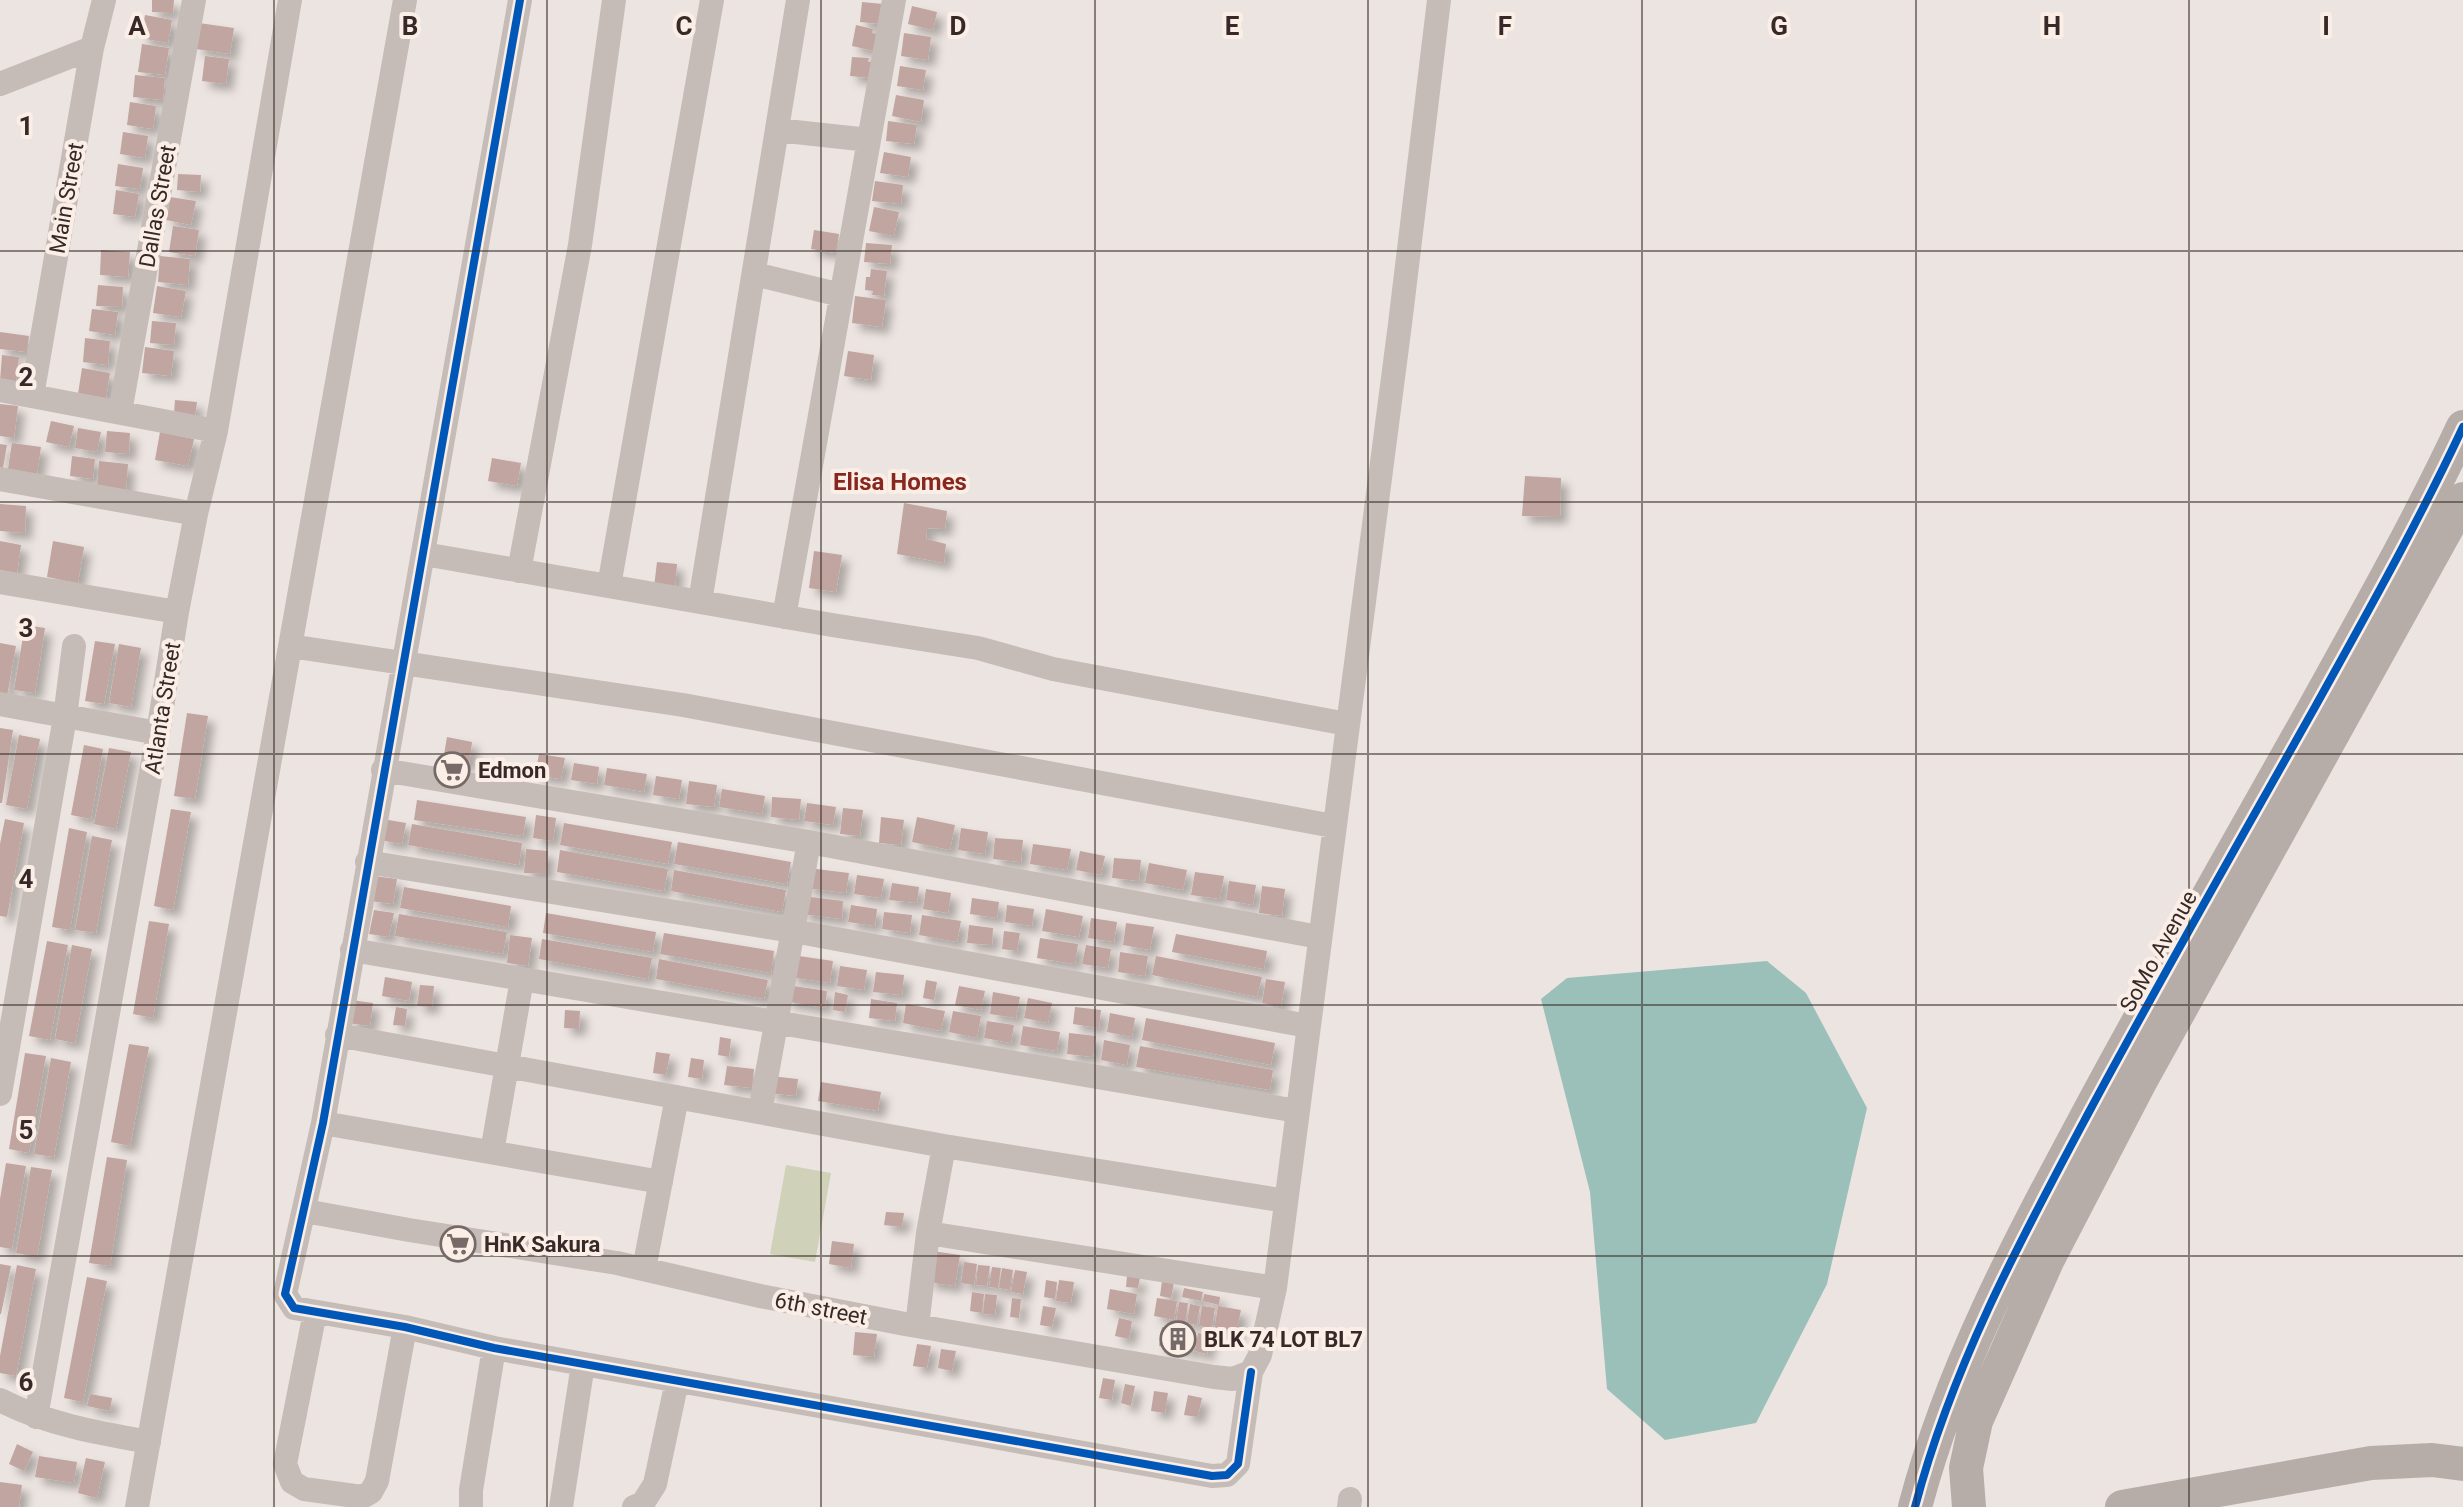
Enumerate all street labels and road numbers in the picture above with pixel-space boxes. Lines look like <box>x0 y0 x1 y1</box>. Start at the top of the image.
street label: Main Street <box>44 141 89 255</box>
street label: Dallas Street <box>134 143 181 269</box>
street label: Atlanta Street <box>140 640 185 776</box>
street label: SoMo Avenue <box>2115 886 2202 1016</box>
street label: 6th street <box>773 1287 869 1330</box>

